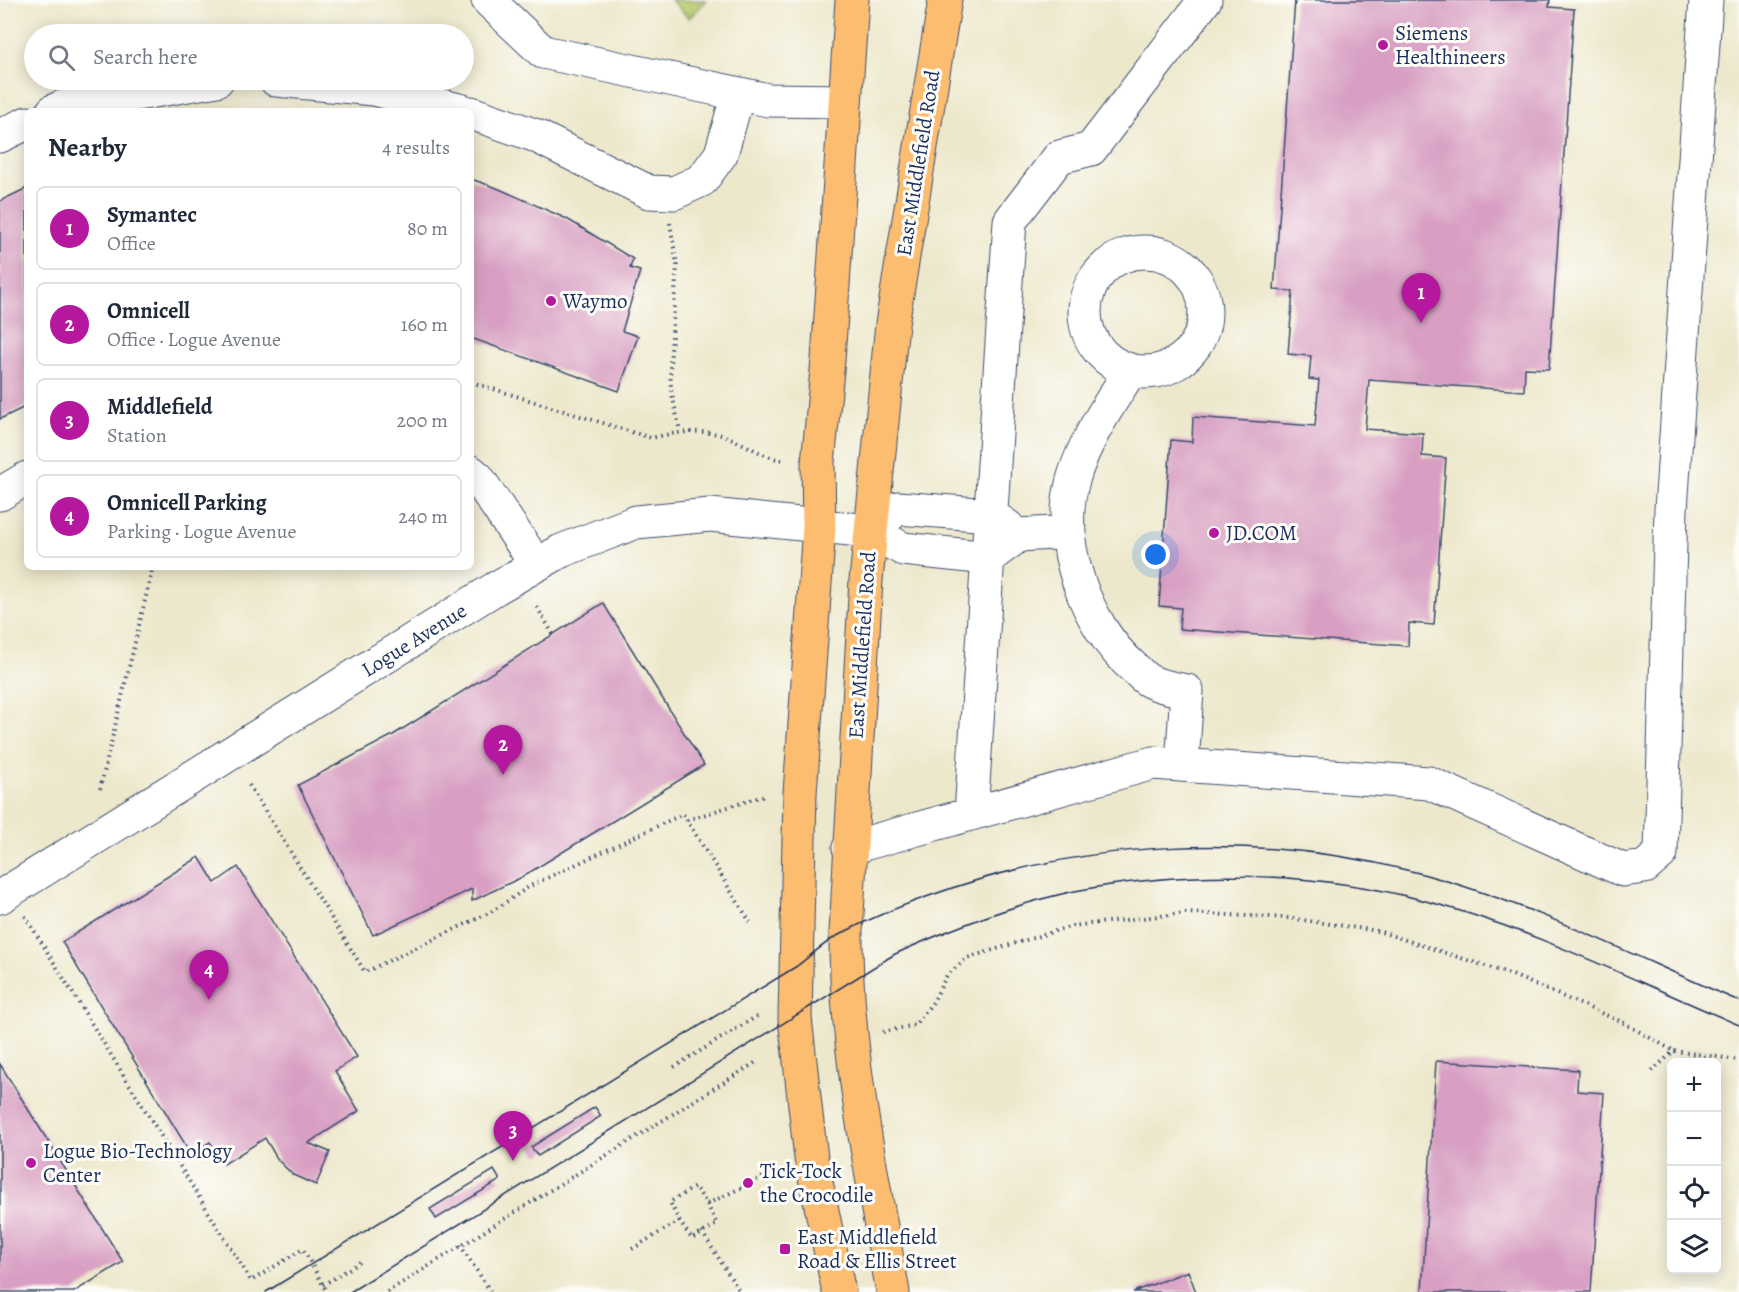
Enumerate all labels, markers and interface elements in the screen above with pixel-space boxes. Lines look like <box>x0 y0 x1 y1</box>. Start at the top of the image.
place label: Siemens Healthineers <box>1395 19 1506 71</box>
search box <box>24 24 474 90</box>
marker: Siemens Healthineers <box>1376 38 1390 52</box>
icon: search <box>45 41 78 74</box>
text: Search here <box>93 42 198 72</box>
street label: East Middlefield Road <box>889 67 947 258</box>
text: Nearby <box>48 130 127 165</box>
text: 4 results <box>382 134 450 161</box>
text: Symantec <box>107 200 197 230</box>
text: 1 <box>66 215 73 242</box>
text: 80 m <box>407 215 448 242</box>
text: Office <box>107 230 156 257</box>
pin: 1 <box>1402 274 1440 323</box>
place label: Waymo <box>562 287 628 315</box>
marker: Waymo <box>544 294 558 308</box>
text: Omnicell <box>107 296 190 326</box>
text: 2 <box>65 311 74 338</box>
text: 160 m <box>401 311 448 338</box>
text: Office · Logue Avenue <box>107 326 281 353</box>
text: Middlefield <box>107 392 213 422</box>
text: 3 <box>65 407 74 434</box>
text: 200 m <box>397 407 448 434</box>
text: Station <box>107 422 167 449</box>
text: Omnicell Parking <box>107 488 267 518</box>
text: 4 <box>65 503 74 530</box>
text: 240 m <box>398 503 448 530</box>
text: Parking · Logue Avenue <box>107 518 296 545</box>
place label: JD.COM <box>1226 519 1297 547</box>
marker: JD.COM <box>1207 526 1221 540</box>
your location <box>1141 540 1170 569</box>
street label: East Middlefield Road <box>841 550 883 740</box>
street label: Logue Avenue <box>356 597 472 683</box>
pin: 2 <box>484 726 522 775</box>
pin: 4 <box>190 950 228 1000</box>
map controls <box>1667 1058 1721 1274</box>
button: + <box>1667 1058 1721 1112</box>
pin: 3 <box>494 1112 532 1161</box>
button: − <box>1667 1112 1721 1166</box>
place label: Logue Bio-Technology Center <box>43 1137 233 1189</box>
marker: Logue Bio-Technology Center <box>24 1156 38 1170</box>
place label: Tick-Tock the Crocodile <box>760 1157 874 1209</box>
button: locate <box>1667 1166 1721 1220</box>
marker: Tick-Tock the Crocodile <box>741 1176 755 1190</box>
button: layers <box>1667 1220 1721 1274</box>
place label: East Middlefield Road & Ellis Street <box>797 1223 957 1275</box>
marker: East Middlefield Road & Ellis Street <box>778 1242 792 1256</box>

